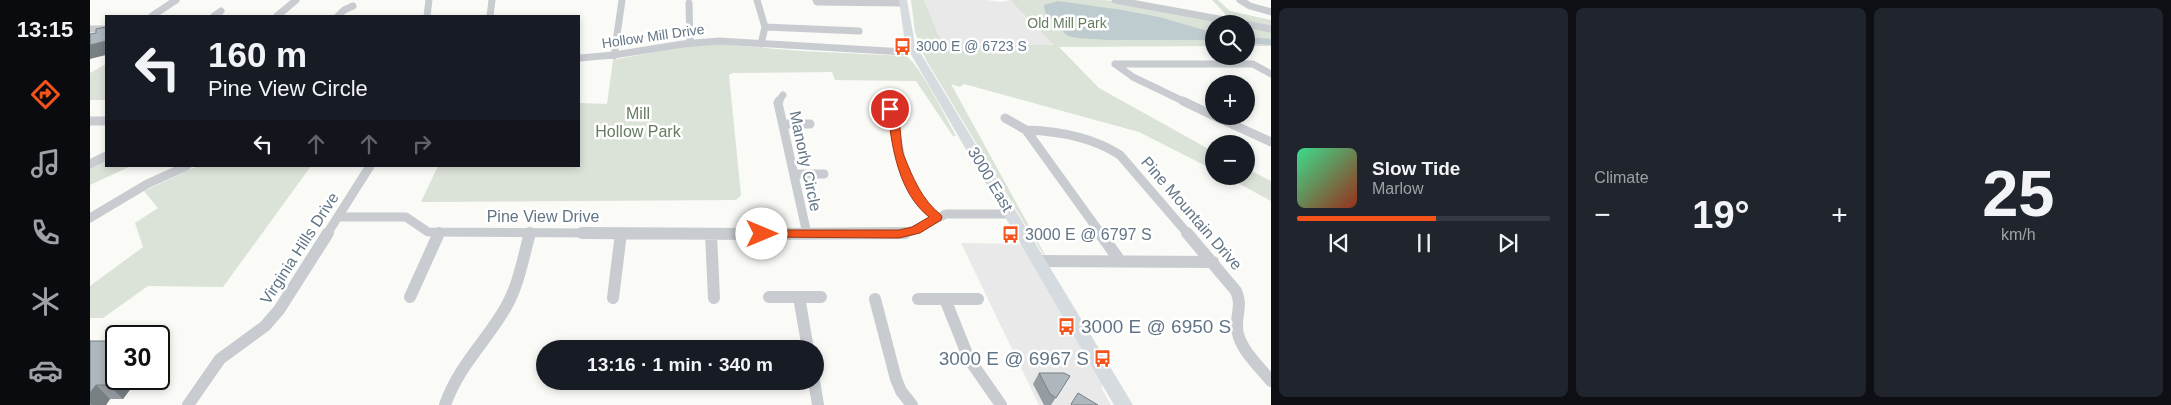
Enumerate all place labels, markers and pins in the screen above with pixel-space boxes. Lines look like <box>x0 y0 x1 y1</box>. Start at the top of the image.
bus stop icon: 3000 E @ 6723 S <box>892 36 912 56</box>
place label: 3000 E @ 6723 S <box>916 38 1027 54</box>
pin <box>869 88 911 130</box>
bus stop icon: 3000 E @ 6797 S <box>1001 224 1021 244</box>
place label: 3000 E @ 6797 S <box>1025 226 1152 243</box>
bus stop icon: 3000 E @ 6950 S <box>1057 316 1077 336</box>
place label: 3000 E @ 6950 S <box>1081 316 1231 337</box>
place label: 3000 E @ 6967 S <box>939 348 1089 369</box>
bus stop icon: 3000 E @ 6967 S <box>1093 348 1113 368</box>

